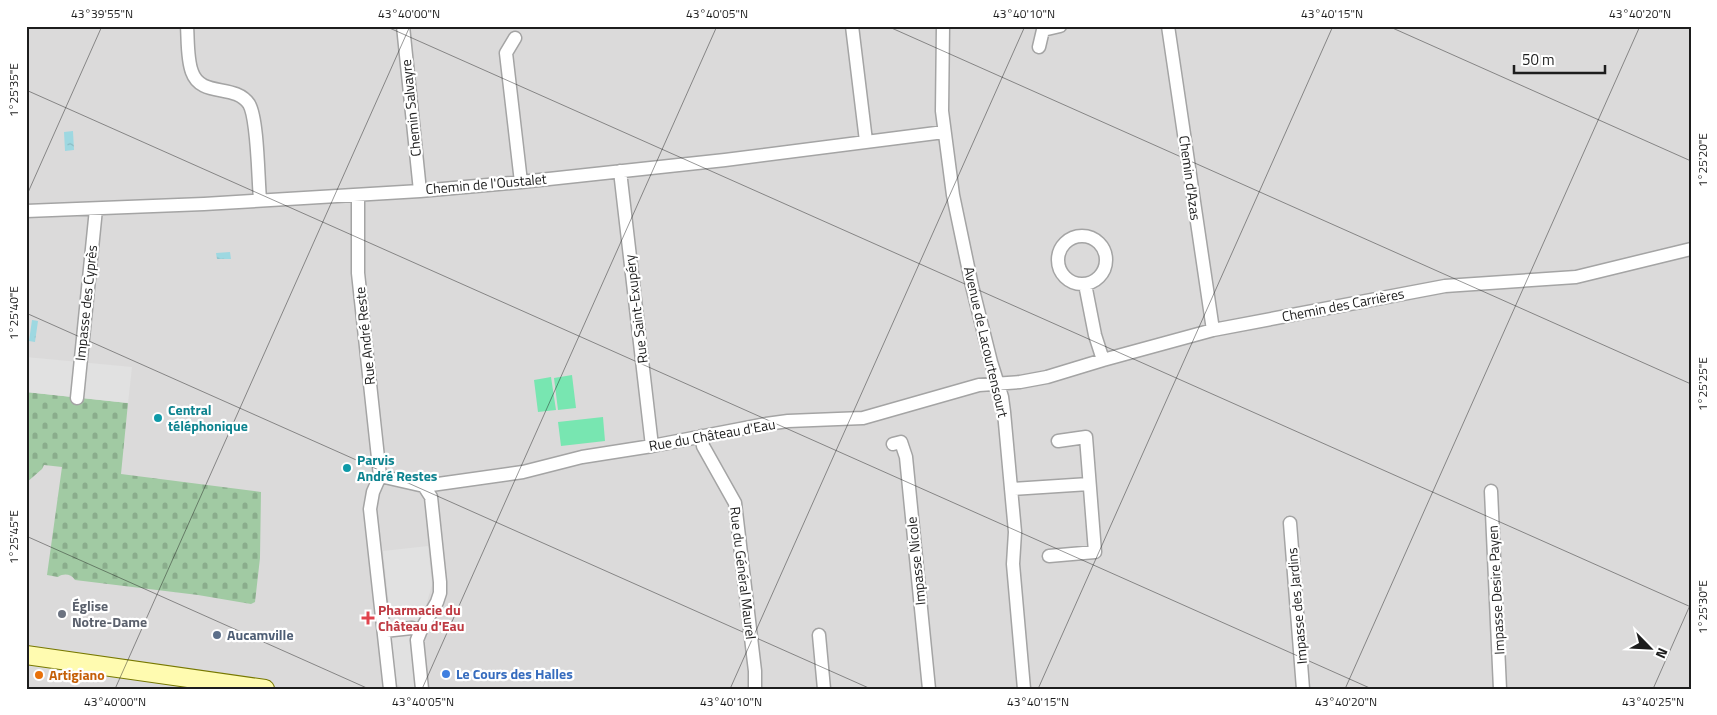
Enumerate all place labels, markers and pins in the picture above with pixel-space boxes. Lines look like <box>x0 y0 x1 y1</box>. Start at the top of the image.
place label: Central téléphonique <box>168 399 248 436</box>
marker: Central téléphonique <box>152 412 164 424</box>
place label: Parvis André Restes <box>357 449 438 486</box>
marker: Parvis André Restes <box>341 462 353 474</box>
place label: Église Notre-Dame <box>72 595 147 632</box>
place label: Pharmacie du Château d'Eau <box>378 599 464 636</box>
marker: Église Notre-Dame <box>56 608 68 620</box>
marker: Pharmacie du Château d'Eau <box>362 612 374 624</box>
place label: Aucamville <box>227 624 294 645</box>
marker: Aucamville <box>211 629 223 641</box>
place label: Le Cours des Halles <box>456 663 573 684</box>
place label: Artigiano <box>49 664 105 685</box>
marker: Le Cours des Halles <box>440 668 452 680</box>
marker: Artigiano <box>33 669 45 681</box>

